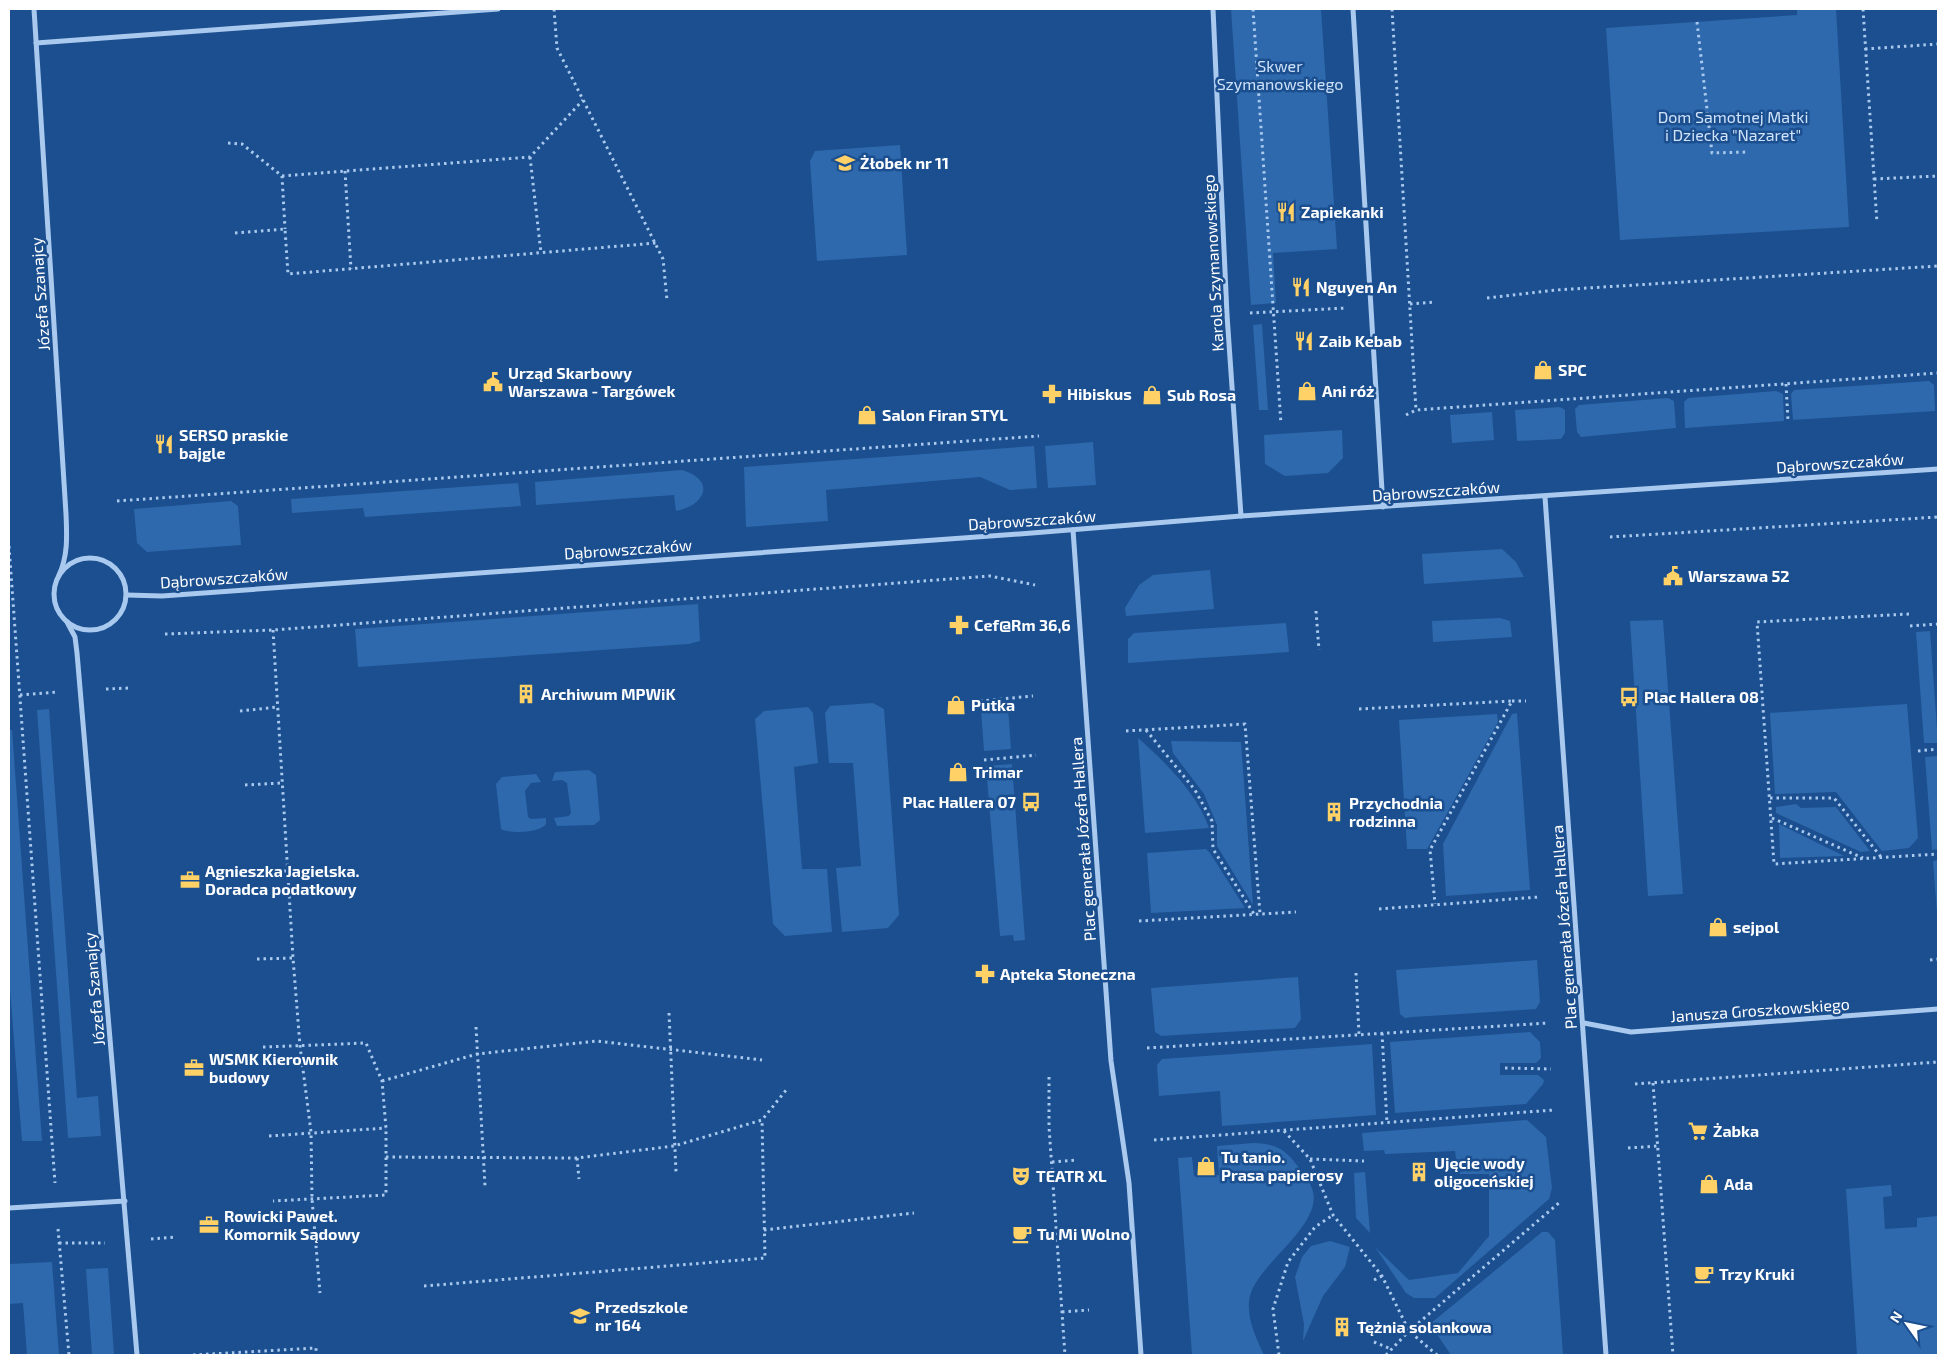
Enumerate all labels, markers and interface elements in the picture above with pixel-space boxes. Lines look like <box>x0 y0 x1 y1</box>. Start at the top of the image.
park label: Skwer Szymanowskiego <box>1217 56 1343 93</box>
park label: Dom Samotnej Matki i Dziecka "Nazaret" <box>1658 107 1808 144</box>
school or university icon: Żłobek nr 11 <box>834 152 856 174</box>
place label: Żłobek nr 11 <box>860 153 949 172</box>
street label: Karola Szymanowskiego <box>1198 174 1227 352</box>
restaurant icon: Zapiekanki <box>1275 201 1297 223</box>
place label: Zapiekanki <box>1301 202 1384 221</box>
street label: Józefa Szanajcy <box>26 236 54 352</box>
restaurant icon: Nguyen An <box>1290 276 1312 298</box>
place label: Nguyen An <box>1316 277 1397 297</box>
restaurant icon: Zaib Kebab <box>1293 330 1315 352</box>
place label: Zaib Kebab <box>1319 331 1402 350</box>
shop icon: SPC <box>1532 359 1554 381</box>
place label: SPC <box>1558 360 1587 379</box>
place label: Urząd Skarbowy Warszawa - Targówek <box>508 363 675 400</box>
public building icon: Urząd Skarbowy Warszawa - Targówek <box>482 371 504 393</box>
shop icon: Ani róż <box>1296 380 1318 402</box>
place label: Ani róż <box>1322 381 1374 400</box>
pharmacy icon: Hibiskus <box>1041 383 1063 405</box>
place label: Hibiskus <box>1067 384 1132 403</box>
shop icon: Sub Rosa <box>1141 384 1163 406</box>
place label: Sub Rosa <box>1167 385 1236 404</box>
shop icon: Salon Firan STYL <box>856 404 878 426</box>
place label: Salon Firan STYL <box>882 405 1008 424</box>
place label: SERSO praskie bajgle <box>179 425 288 462</box>
restaurant icon: SERSO praskie bajgle <box>153 433 175 455</box>
street label: Dąbrowszczaków <box>1775 449 1905 476</box>
street label: Dąbrowszczaków <box>1371 477 1501 504</box>
street label: Dąbrowszczaków <box>967 506 1097 533</box>
street label: Dąbrowszczaków <box>563 535 693 562</box>
street label: Dąbrowszczaków <box>159 564 289 591</box>
public building icon: Warszawa 52 <box>1662 565 1684 587</box>
place label: Warszawa 52 <box>1688 566 1790 585</box>
pharmacy icon: Cef@Rm 36,6 <box>948 614 970 636</box>
place label: Cef@Rm 36,6 <box>974 615 1071 634</box>
building icon: Archiwum MPWiK <box>515 683 537 705</box>
place label: Archiwum MPWiK <box>541 684 677 703</box>
bus stop icon: Plac Hallera 08 <box>1618 686 1640 708</box>
place label: Plac Hallera 08 <box>1644 687 1759 706</box>
shop icon: Putka <box>945 694 967 716</box>
place label: Putka <box>971 695 1015 714</box>
street label: Plac generała Józefa Hallera <box>1066 736 1099 942</box>
shop icon: Trimar <box>947 761 969 783</box>
place label: Trimar <box>973 762 1023 781</box>
bus stop icon: Plac Hallera 07 <box>1020 791 1042 813</box>
place label: Plac Hallera 07 <box>903 792 1017 811</box>
place label: Przychodnia rodzinna <box>1349 793 1443 830</box>
building icon: Przychodnia rodzinna <box>1323 801 1345 823</box>
street label: Plac generała Józefa Hallera <box>1547 824 1580 1030</box>
place label: Agnieszka Jagielska. Doradca podatkowy <box>205 861 360 899</box>
office icon: Agnieszka Jagielska. Doradca podatkowy <box>179 869 201 891</box>
shop icon: sejpol <box>1707 916 1729 938</box>
place label: sejpol <box>1733 917 1780 936</box>
street label: Józefa Szanajcy <box>79 931 109 1047</box>
pharmacy icon: Apteka Słoneczna <box>974 963 996 985</box>
place label: Apteka Słoneczna <box>1000 964 1136 983</box>
street label: Janusza Groszkowskiego <box>1670 994 1850 1025</box>
place label: WSMK Kierownik budowy <box>209 1049 338 1087</box>
office icon: WSMK Kierownik budowy <box>183 1057 205 1079</box>
supermarket icon: Żabka <box>1687 1120 1709 1142</box>
place label: Żabka <box>1713 1121 1759 1140</box>
place label: Tu tanio. Prasa papierosy <box>1221 1147 1343 1185</box>
place label: Ujęcie wody oligoceńskiej <box>1434 1153 1534 1190</box>
shop icon: Tu tanio. Prasa papierosy <box>1195 1155 1217 1177</box>
building icon: Ujęcie wody oligoceńskiej <box>1408 1161 1430 1183</box>
theatre icon: TEATR XL <box>1010 1165 1032 1187</box>
place label: TEATR XL <box>1036 1166 1107 1185</box>
shop icon: Ada <box>1698 1173 1720 1195</box>
place label: Ada <box>1724 1174 1753 1193</box>
place label: Rowicki Paweł. Komornik Sądowy <box>224 1206 360 1244</box>
office icon: Rowicki Paweł. Komornik Sądowy <box>198 1214 220 1236</box>
cafe icon: Tu Mi Wolno <box>1011 1223 1033 1245</box>
place label: Tu Mi Wolno <box>1037 1224 1130 1243</box>
cafe icon: Trzy Kruki <box>1693 1263 1715 1285</box>
place label: Trzy Kruki <box>1719 1264 1795 1284</box>
place label: Przedszkole nr 164 <box>595 1297 688 1334</box>
north arrow <box>1882 1299 1932 1349</box>
school or university icon: Przedszkole nr 164 <box>569 1305 591 1327</box>
text: N <box>1886 1308 1906 1326</box>
building icon: Tężnia solankowa <box>1331 1316 1353 1338</box>
place label: Tężnia solankowa <box>1357 1317 1492 1336</box>

